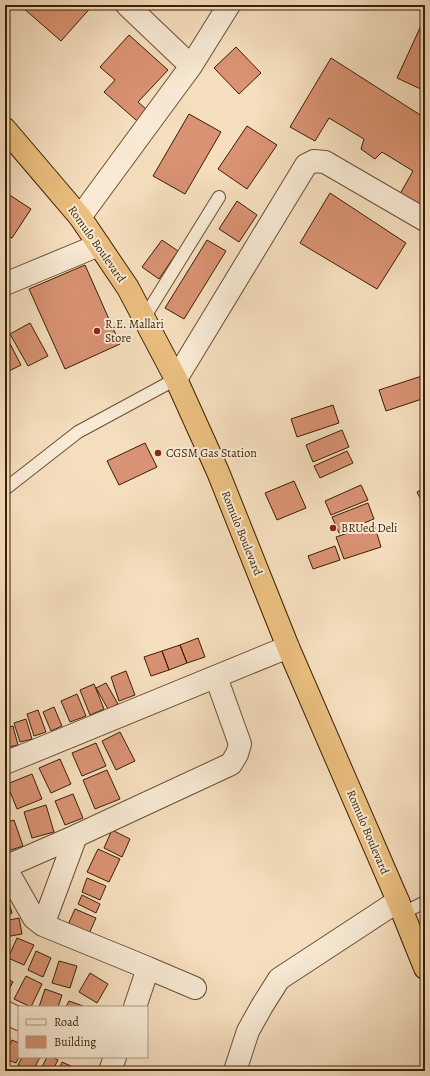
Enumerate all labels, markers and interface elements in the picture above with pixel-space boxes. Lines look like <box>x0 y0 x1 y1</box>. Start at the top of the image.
street label: Romulo Boulevard <box>65 202 130 286</box>
place label: R.E. Mallari Store <box>105 316 164 346</box>
marker: R.E. Mallari Store <box>92 326 102 336</box>
place label: CGSM Gas Station <box>166 445 257 461</box>
marker: CGSM Gas Station <box>153 448 163 458</box>
street label: Romulo Boulevard <box>218 488 267 578</box>
place label: BRUed Deli <box>341 520 397 536</box>
marker: BRUed Deli <box>328 523 338 533</box>
street label: Romulo Boulevard <box>343 787 393 877</box>
legend <box>18 1006 148 1058</box>
text: Road <box>54 1014 80 1030</box>
text: Building <box>54 1034 96 1050</box>

